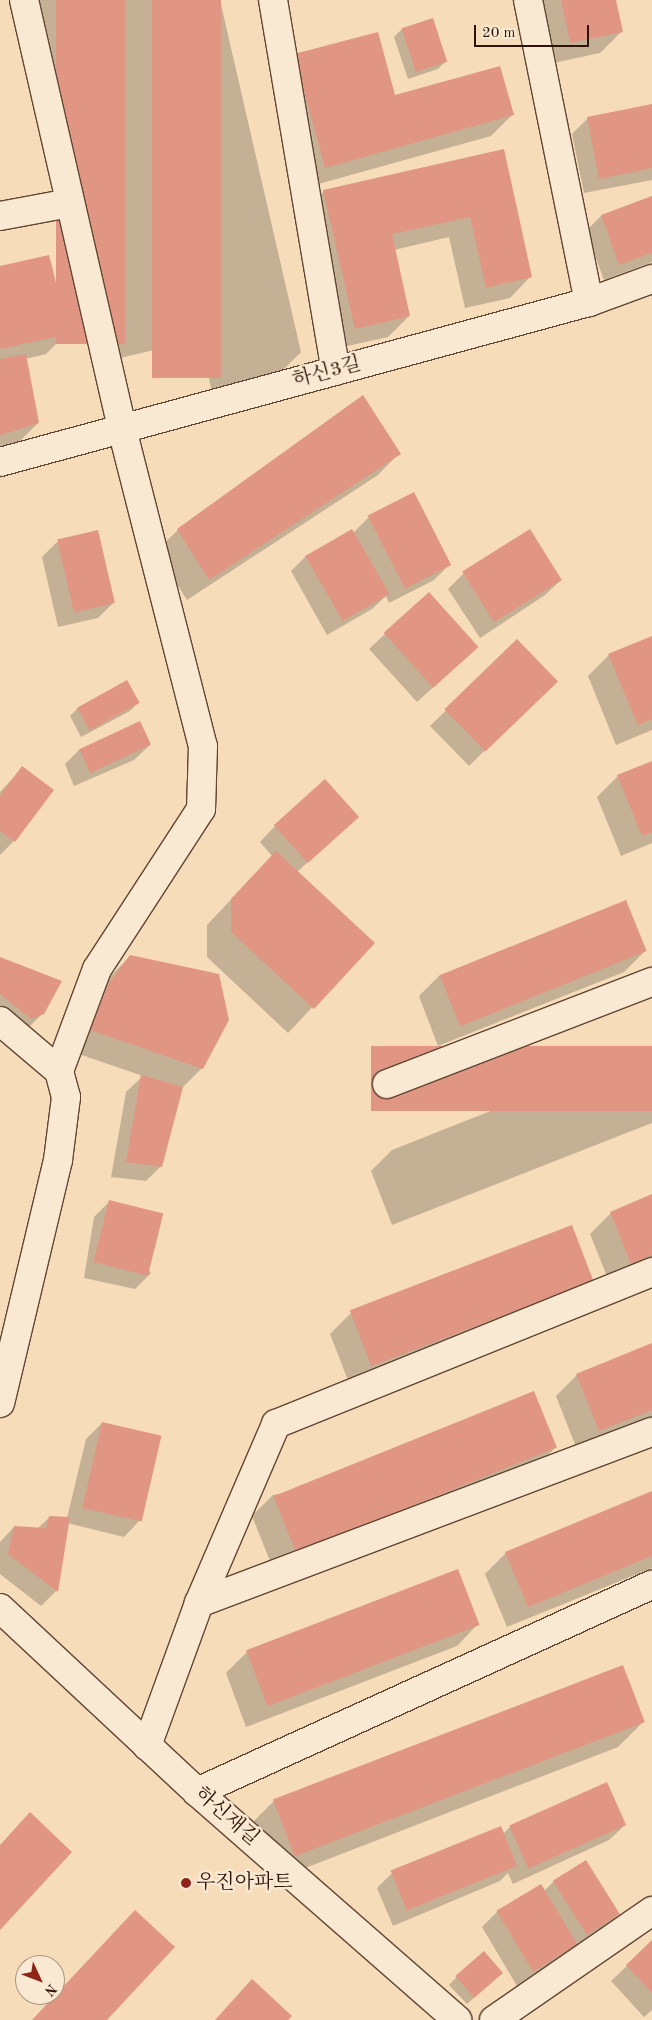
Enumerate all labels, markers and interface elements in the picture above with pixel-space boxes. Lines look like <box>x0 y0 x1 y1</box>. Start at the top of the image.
scale bar <box>477 15 592 47</box>
text: 20 m <box>482 26 516 41</box>
street label: 하신3길 <box>290 352 364 394</box>
street label: 하신재길 <box>189 1783 263 1851</box>
place label: 우진아파트 <box>196 1871 293 1895</box>
marker: 우진아파트 <box>180 1877 192 1889</box>
north arrow <box>15 1955 65 2005</box>
text: N <box>41 1981 59 1998</box>

